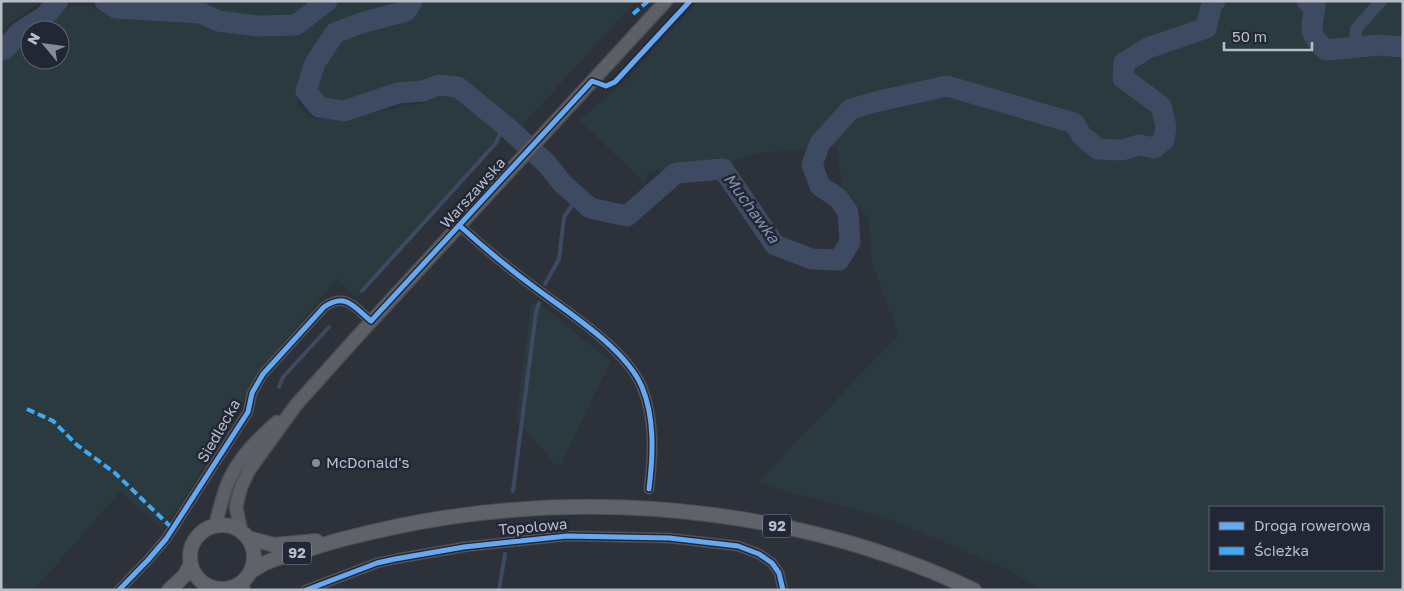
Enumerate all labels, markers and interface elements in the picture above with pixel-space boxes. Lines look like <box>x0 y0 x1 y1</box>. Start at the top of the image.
north arrow <box>20 20 70 70</box>
scale bar <box>1224 20 1312 52</box>
text: 50 m <box>1232 27 1267 45</box>
text: N <box>23 30 43 47</box>
street label: Warszawska <box>436 153 509 231</box>
water label: Muchawka <box>720 169 785 248</box>
street label: Siedlecka <box>193 396 243 465</box>
place label: McDonald's <box>326 453 409 471</box>
marker: McDonald's <box>310 457 322 469</box>
legend <box>1209 506 1384 571</box>
street label: Topolowa <box>498 514 568 538</box>
road number: 92 <box>763 514 791 538</box>
text: Droga rowerowa <box>1254 516 1371 534</box>
text: Ścieżka <box>1254 541 1309 559</box>
road number: 92 <box>283 542 311 564</box>

